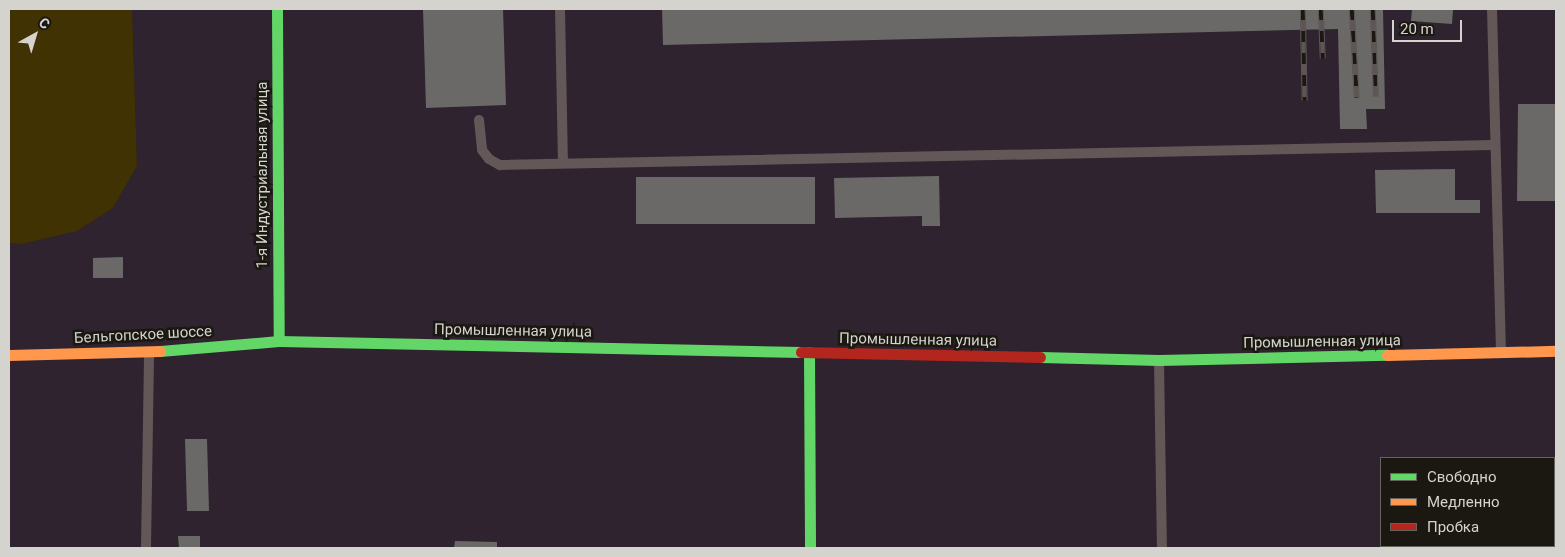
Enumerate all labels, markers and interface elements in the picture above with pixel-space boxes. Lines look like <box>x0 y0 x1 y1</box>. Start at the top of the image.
north arrow <box>10 10 60 60</box>
scale bar <box>1395 10 1465 42</box>
text: С <box>36 14 53 32</box>
text: 20 m <box>1400 20 1434 38</box>
street label: 1-я Индустриальная улица <box>254 82 272 268</box>
street label: Промышленная улица <box>434 321 592 341</box>
street label: Бельгопское шоссе <box>74 322 212 348</box>
street label: Промышленная улица <box>839 330 997 350</box>
street label: Промышленная улица <box>1243 332 1401 352</box>
legend <box>1380 457 1555 547</box>
text: Свободно <box>1427 468 1496 486</box>
text: Медленно <box>1427 493 1500 511</box>
text: Пробка <box>1427 518 1479 536</box>

